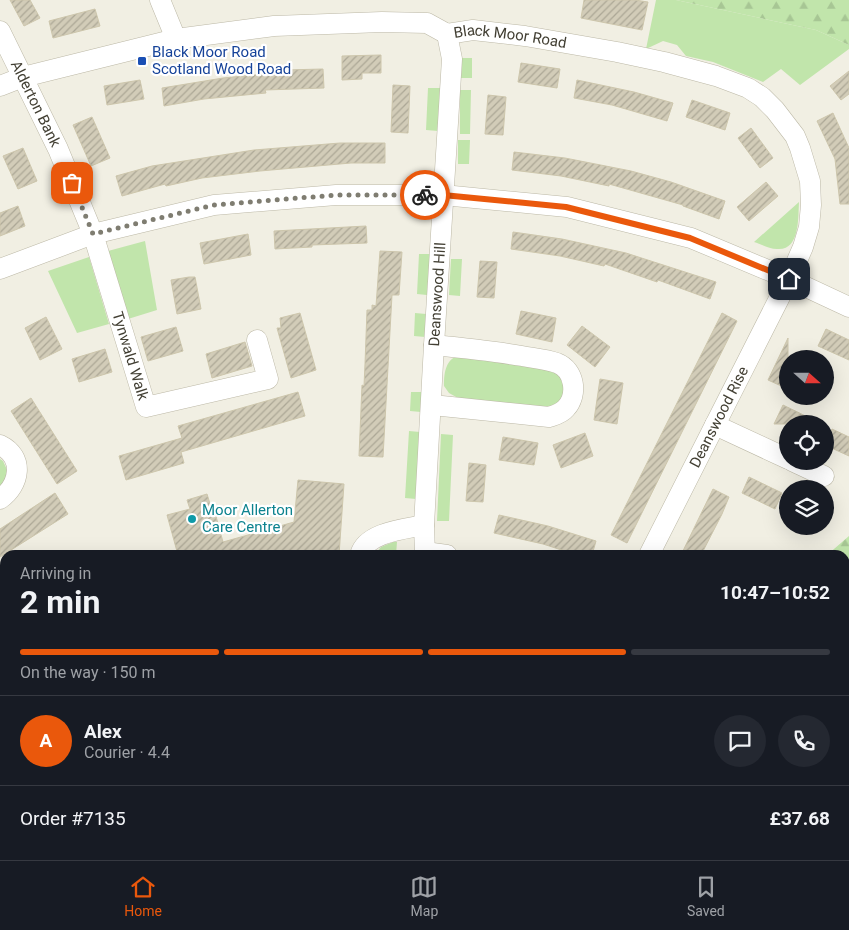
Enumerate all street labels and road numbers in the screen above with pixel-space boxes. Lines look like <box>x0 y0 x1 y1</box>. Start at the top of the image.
street label: Black Moor Road <box>452 21 568 52</box>
street label: Alderton Bank <box>7 57 65 150</box>
street label: Deanswood Hill <box>425 242 449 347</box>
street label: Tynwald Walk <box>108 310 153 403</box>
street label: Deanswood Rise <box>686 363 752 471</box>

